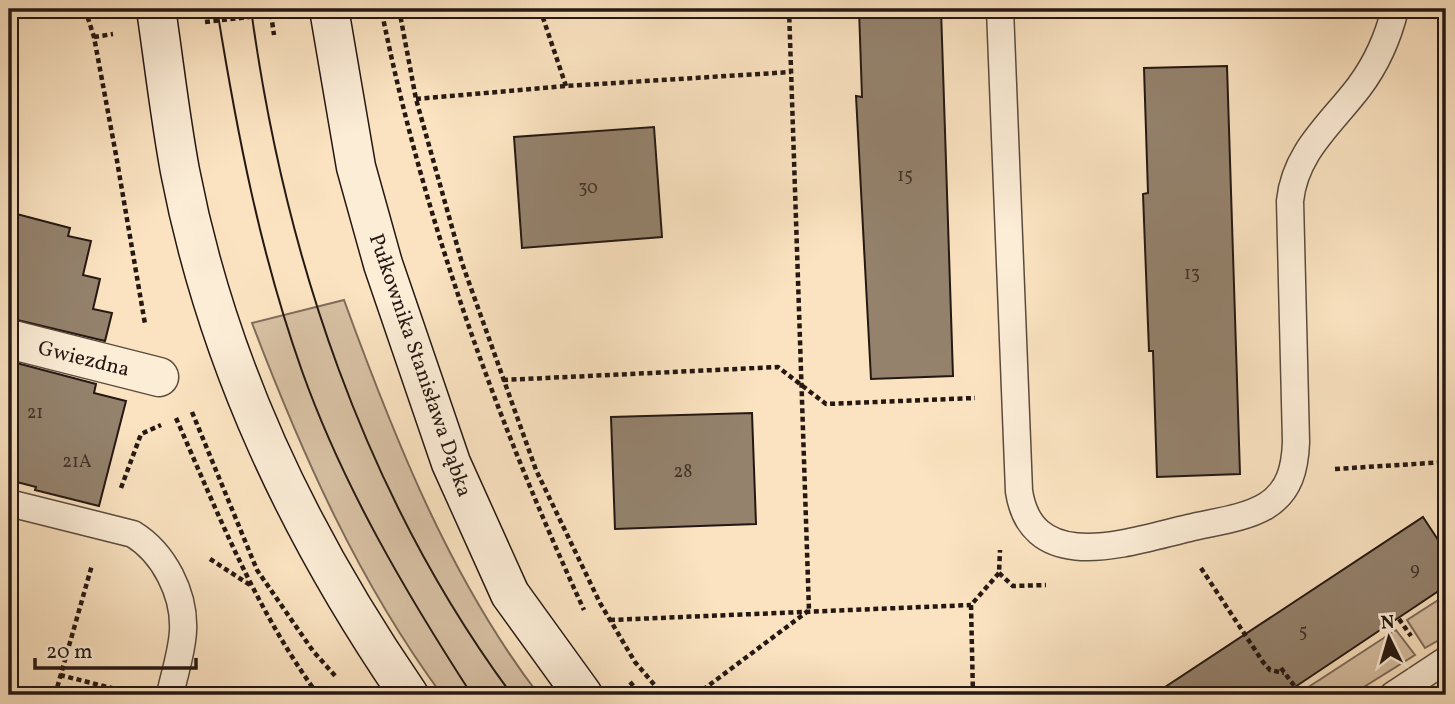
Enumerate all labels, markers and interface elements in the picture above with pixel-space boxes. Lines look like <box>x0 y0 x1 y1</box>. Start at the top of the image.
house number: 15 <box>897 164 913 189</box>
house number: 30 <box>578 176 598 201</box>
street label: Pułkownika Stanisława Dąbka <box>361 230 478 501</box>
house number: 13 <box>1184 262 1200 287</box>
street label: Gwiezdna <box>35 334 132 385</box>
house number: 21 <box>27 401 43 426</box>
house number: 21A <box>62 450 92 475</box>
house number: 28 <box>674 460 692 485</box>
house number: 9 <box>1410 558 1420 583</box>
north arrow <box>1354 602 1424 672</box>
text: N <box>1380 609 1396 637</box>
house number: 5 <box>1299 620 1307 645</box>
scale bar <box>35 627 196 671</box>
text: 20 m <box>46 638 92 667</box>

